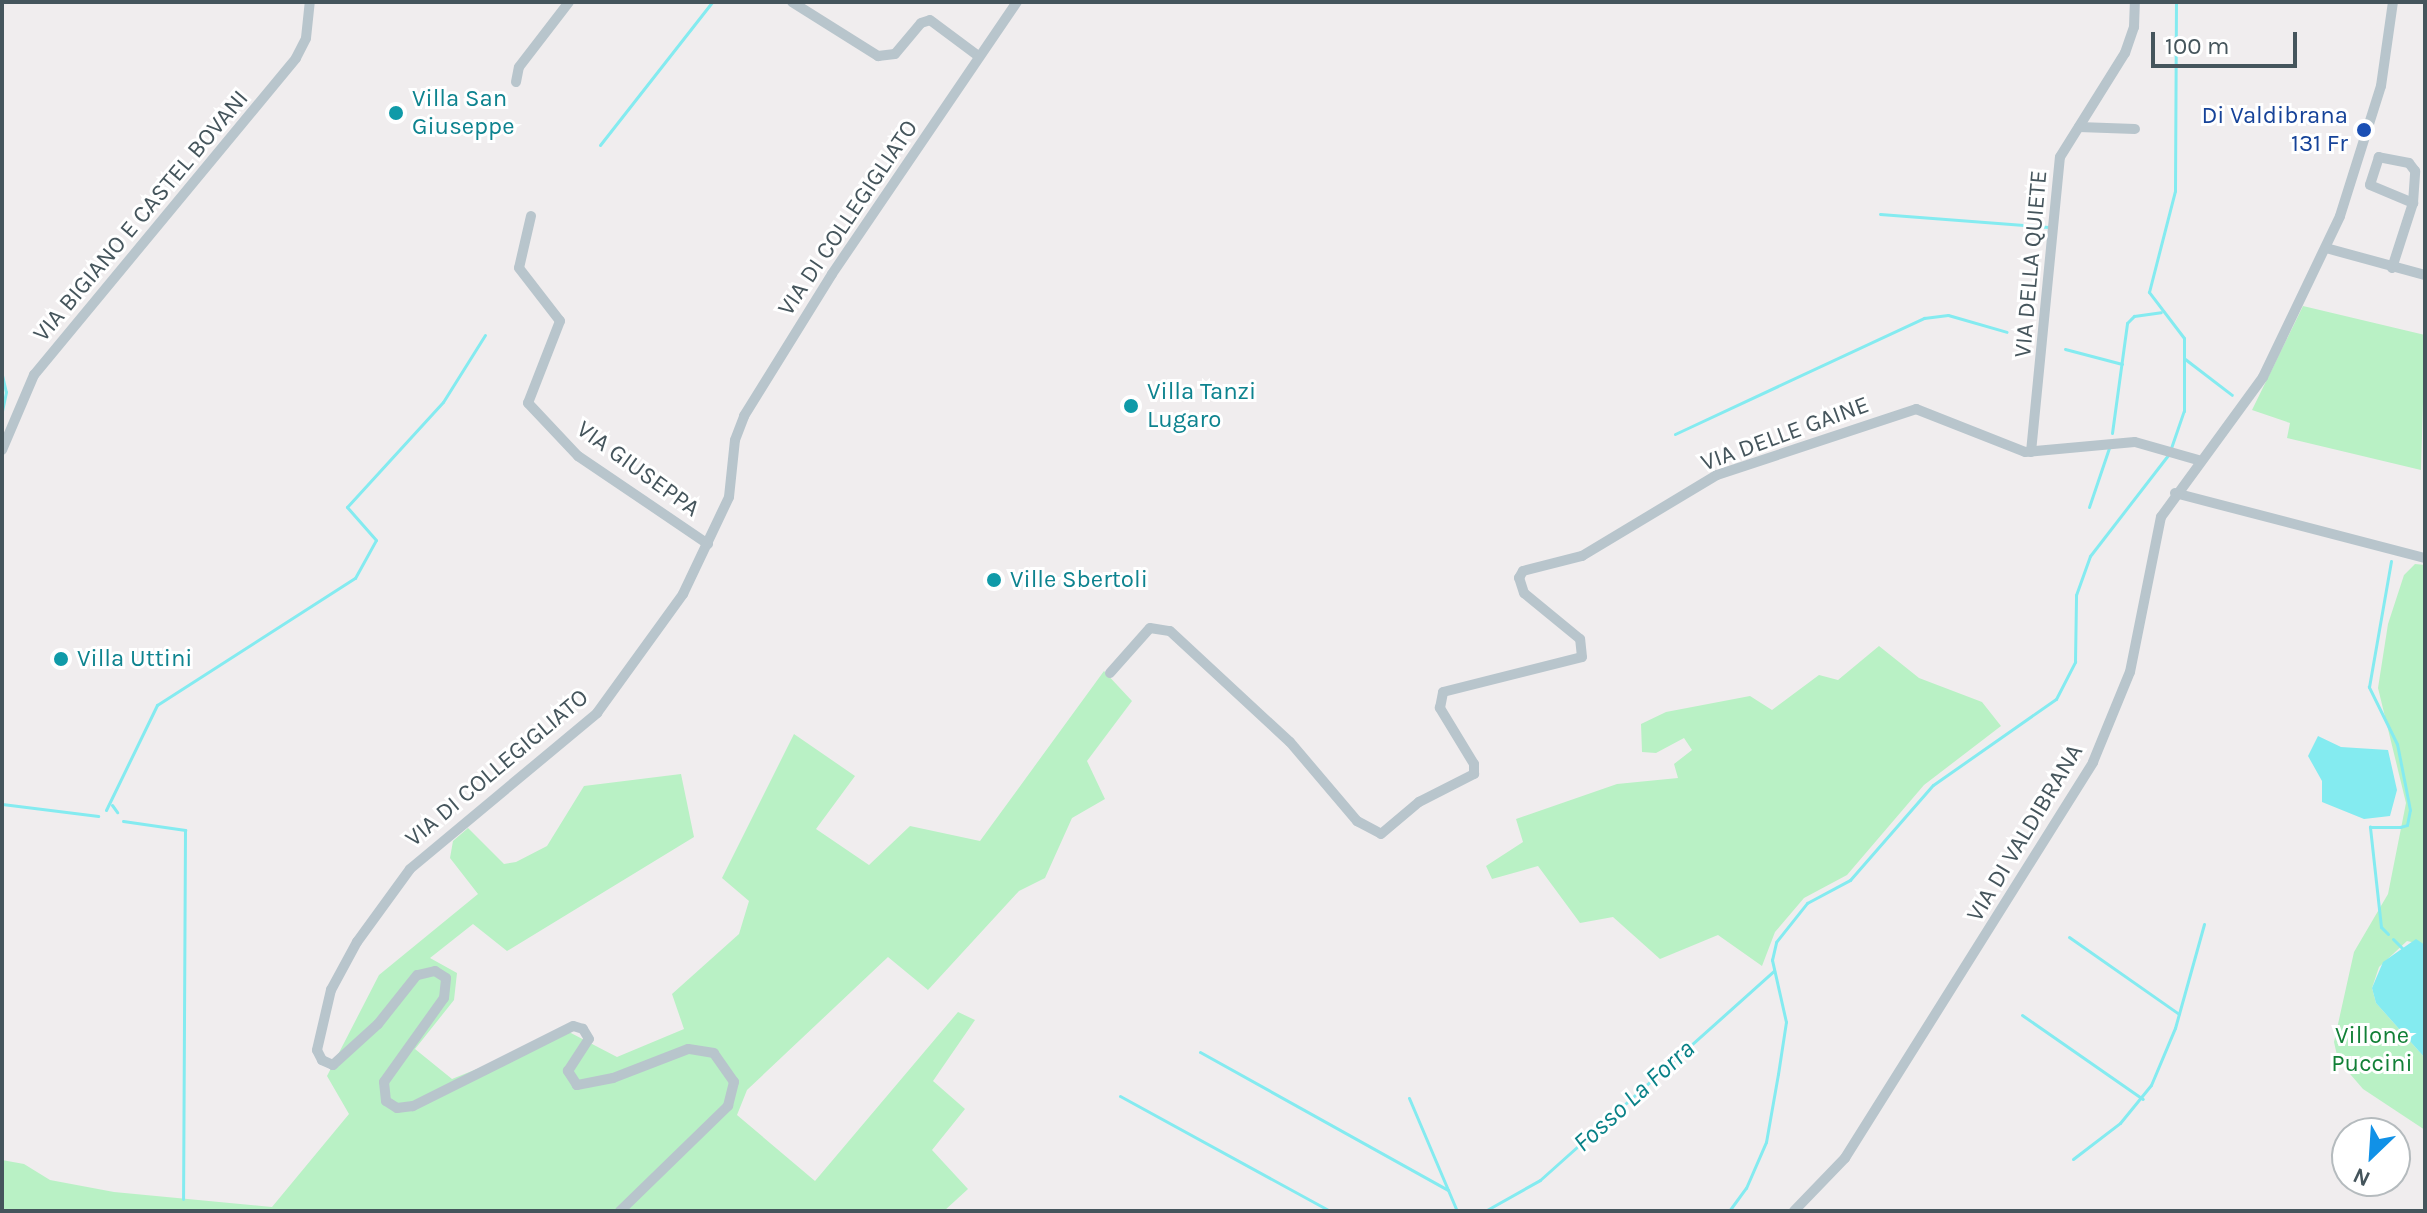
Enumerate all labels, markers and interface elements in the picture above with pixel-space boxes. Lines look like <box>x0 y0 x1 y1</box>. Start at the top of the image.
scale bar <box>2155 16 2301 66</box>
text: 100 m <box>2165 32 2230 60</box>
street label: VIA BIGIANO E CASTEL BOVANI <box>27 84 255 348</box>
place label: Villa San Giuseppe <box>412 85 514 141</box>
place label: Di Valdibrana 131 Fr <box>2201 102 2348 158</box>
marker: Villa San Giuseppe <box>387 104 405 122</box>
street label: VIA DI COLLEGIGLIATO <box>772 115 924 321</box>
marker: Di Valdibrana 131 Fr <box>2355 121 2373 139</box>
street label: VIA DELLA QUIETE <box>2008 169 2054 359</box>
place label: Villa Tanzi Lugaro <box>1147 378 1256 434</box>
street label: VIA DELLE GAINE <box>1697 390 1873 478</box>
marker: Villa Tanzi Lugaro <box>1122 397 1140 415</box>
street label: VIA GIUSEPPA <box>571 415 705 523</box>
place label: Ville Sbertoli <box>1010 566 1148 594</box>
marker: Ville Sbertoli <box>985 571 1003 589</box>
place label: Villa Uttini <box>77 645 193 673</box>
marker: Villa Uttini <box>52 650 70 668</box>
street label: VIA DI COLLEGIGLIATO <box>400 683 594 853</box>
street label: VIA DI VALDIBRANA <box>1961 739 2089 927</box>
park label: Villone Puccini <box>2331 1022 2413 1078</box>
water label: Fosso La Forra <box>1567 1033 1701 1159</box>
north arrow <box>2331 1117 2411 1197</box>
text: N <box>2349 1162 2374 1192</box>

